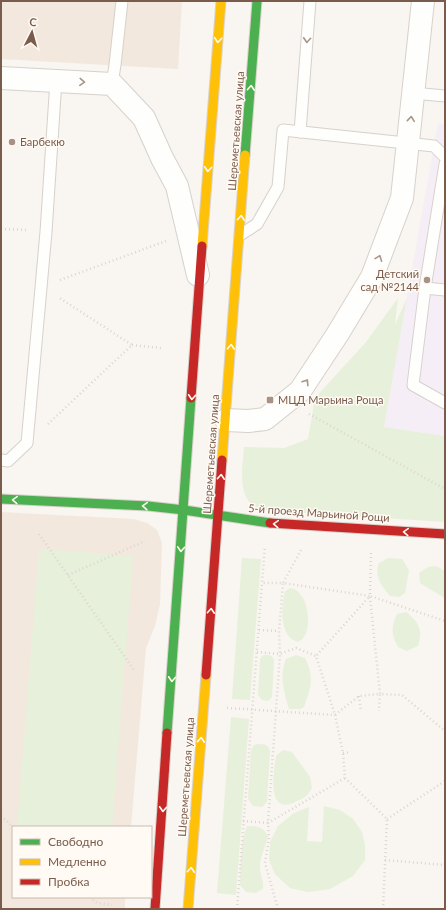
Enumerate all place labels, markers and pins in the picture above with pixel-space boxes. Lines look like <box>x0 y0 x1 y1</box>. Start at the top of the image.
place label: Барбекю <box>20 135 65 148</box>
marker: Барбекю <box>7 137 17 147</box>
place label: Детский сад №2144 <box>360 267 420 293</box>
marker: Детский сад №2144 <box>422 275 432 285</box>
place label: МЦД Марьина Роща <box>278 393 384 406</box>
marker: МЦД Марьина Роща <box>265 395 275 405</box>

